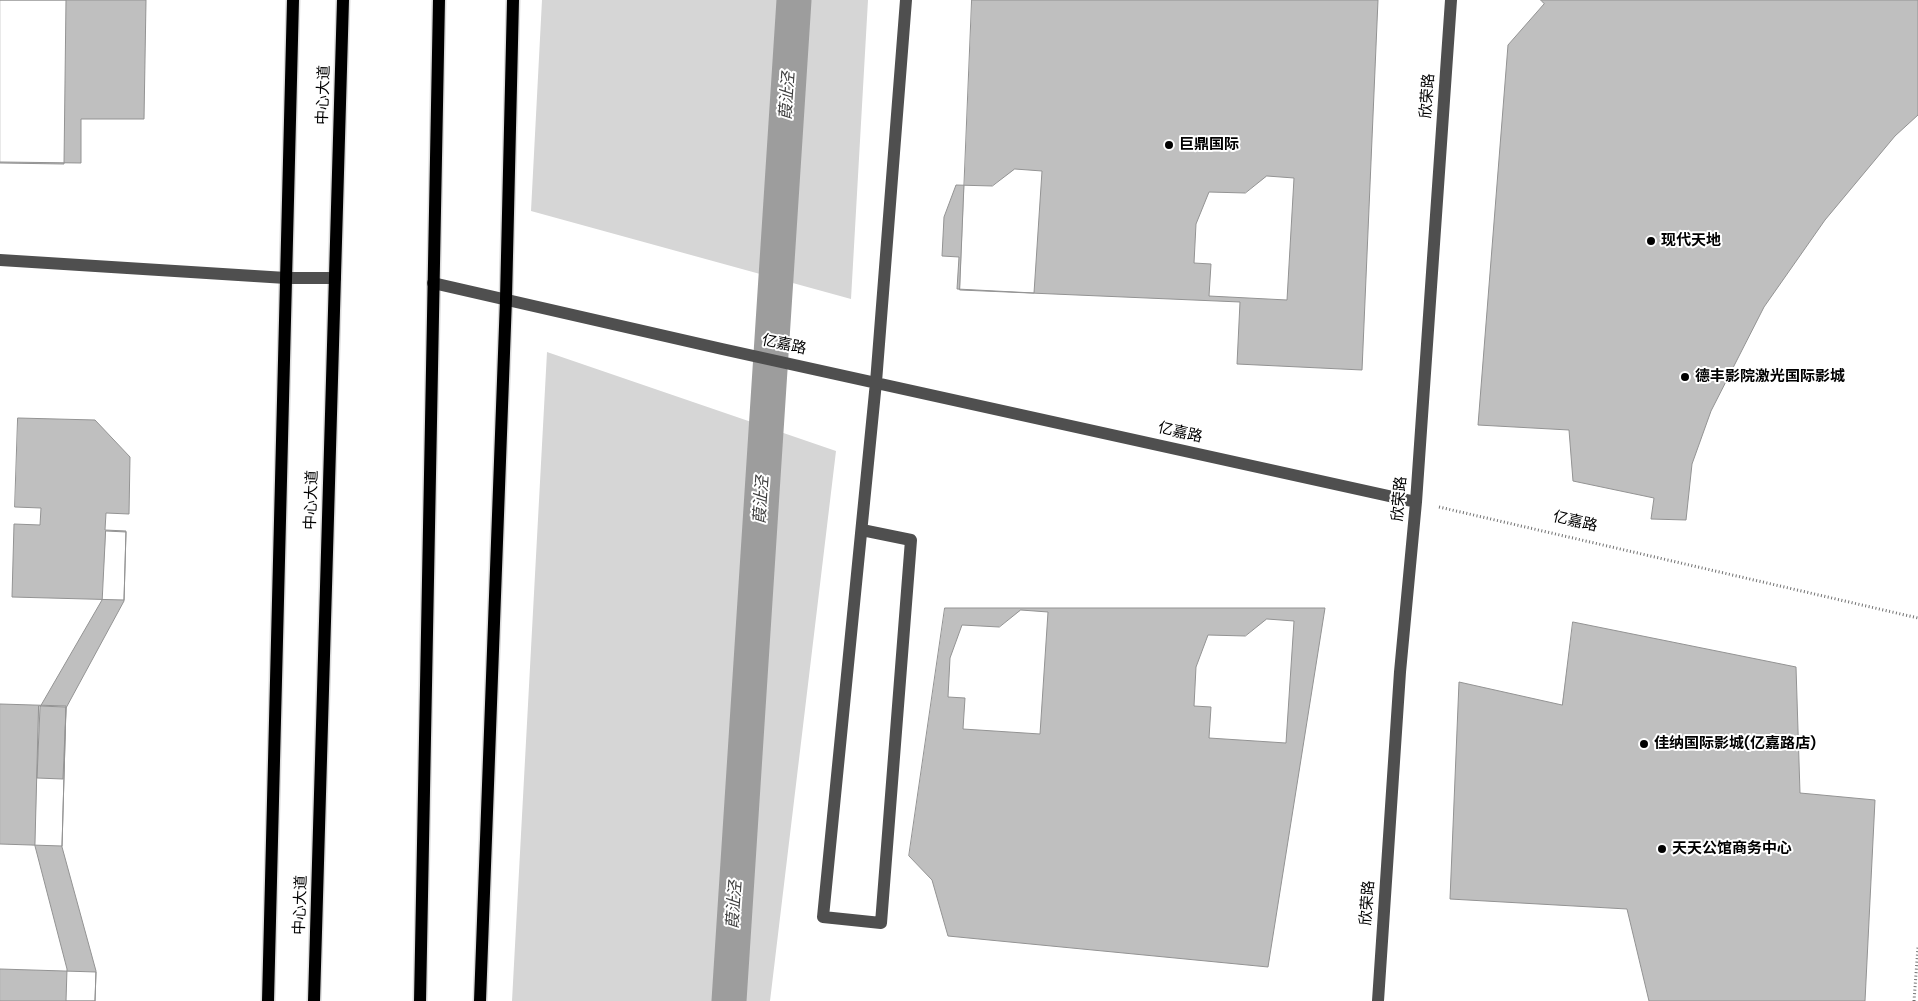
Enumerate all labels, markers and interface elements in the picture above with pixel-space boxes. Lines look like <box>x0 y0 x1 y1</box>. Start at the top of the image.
street label: 中心大道 <box>314 65 334 125</box>
water label: 葭沚泾 <box>777 71 799 121</box>
street label: 欣荣路 <box>1417 73 1439 119</box>
place label: 巨鼎国际 <box>1179 136 1239 154</box>
marker: 巨鼎国际 <box>1163 139 1175 151</box>
place label: 现代天地 <box>1661 232 1721 250</box>
marker: 现代天地 <box>1645 235 1657 247</box>
street label: 亿嘉路 <box>760 332 808 358</box>
place label: 德丰影院激光国际影城 <box>1695 368 1845 386</box>
marker: 德丰影院激光国际影城 <box>1679 371 1691 383</box>
street label: 亿嘉路 <box>1156 419 1204 447</box>
street label: 中心大道 <box>302 470 322 530</box>
water label: 葭沚泾 <box>751 475 773 525</box>
street label: 欣荣路 <box>1389 476 1411 522</box>
street label: 亿嘉路 <box>1551 508 1599 536</box>
place label: 佳纳国际影城(亿嘉路店) <box>1654 735 1816 753</box>
marker: 佳纳国际影城(亿嘉路店) <box>1638 738 1650 750</box>
place label: 天天公馆商务中心 <box>1672 840 1792 858</box>
marker: 天天公馆商务中心 <box>1656 843 1668 855</box>
street label: 中心大道 <box>291 875 311 935</box>
water label: 葭沚泾 <box>724 880 746 930</box>
street label: 欣荣路 <box>1357 880 1379 926</box>

